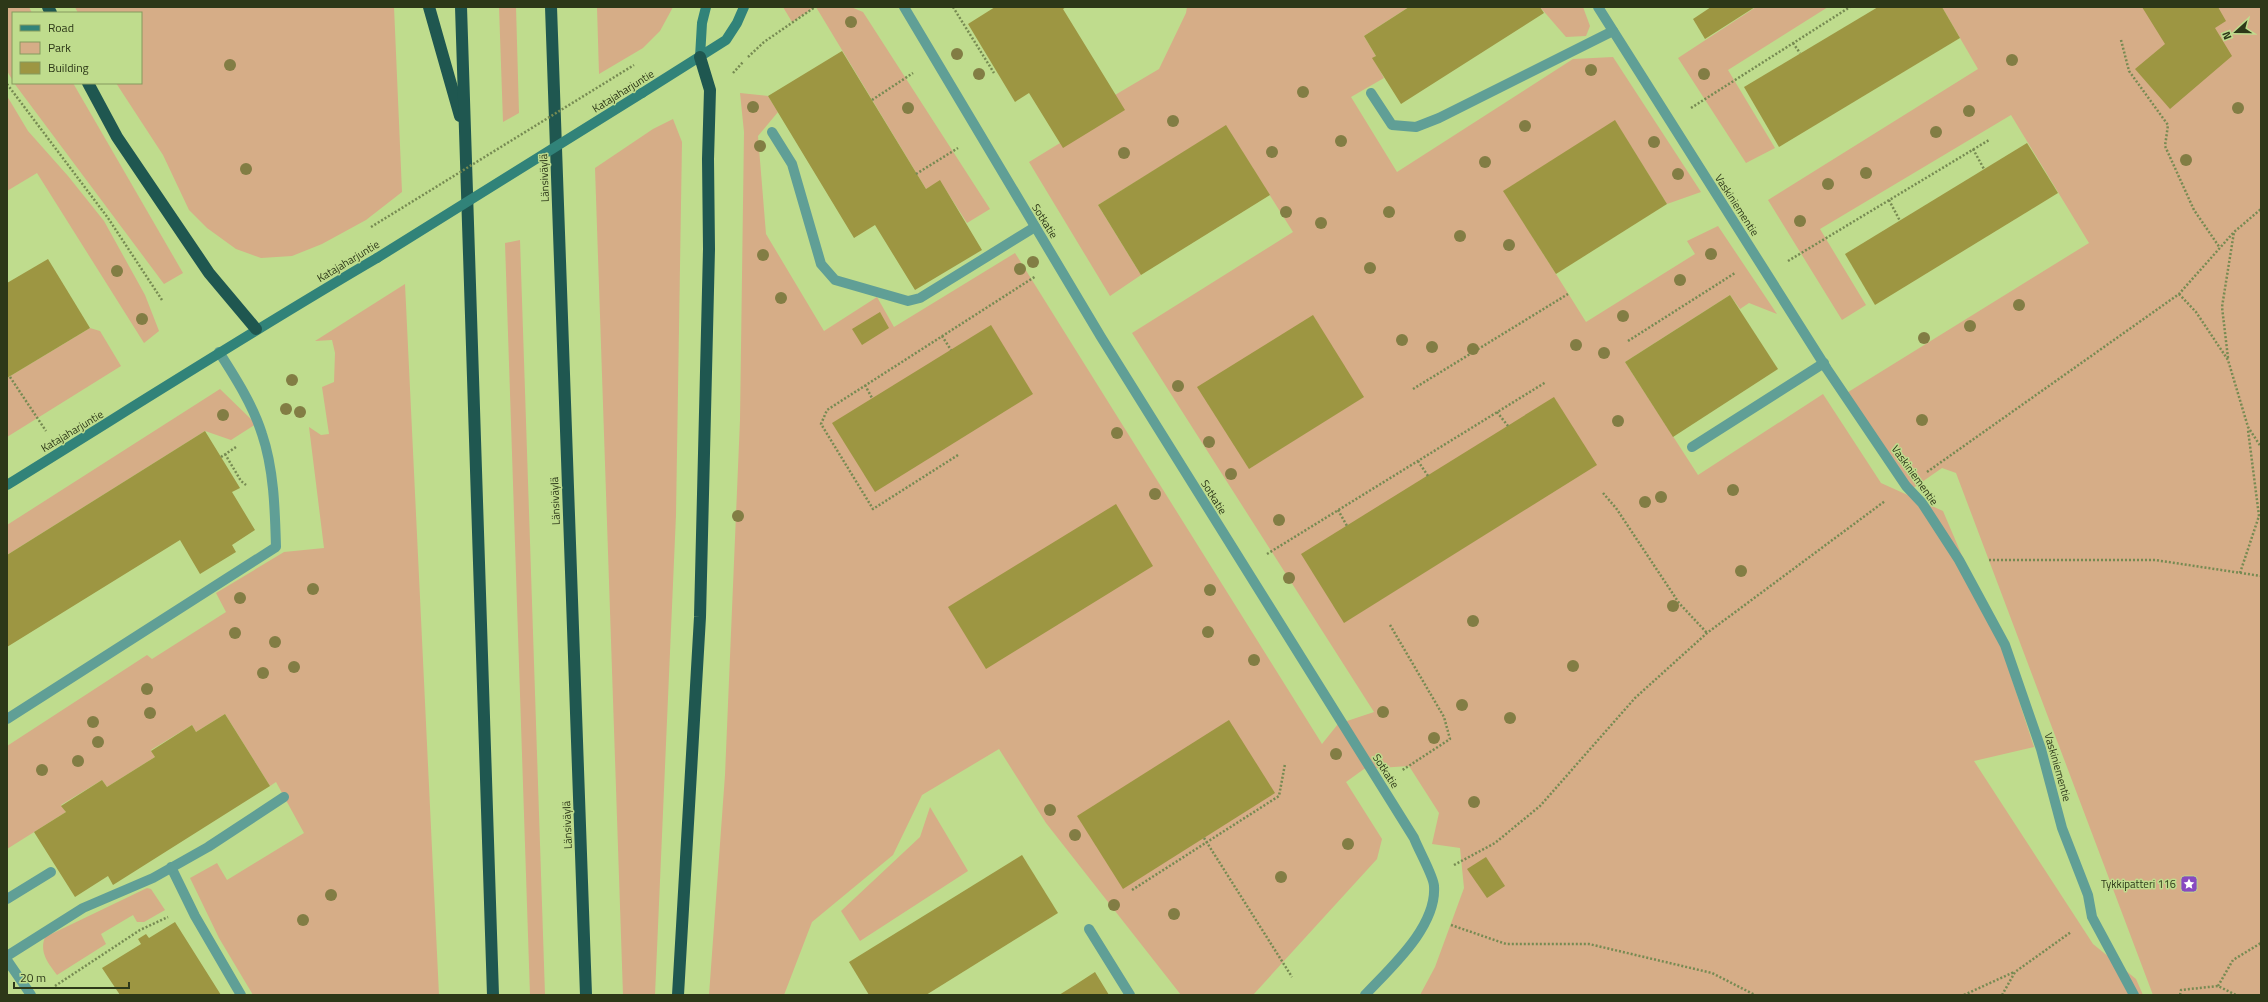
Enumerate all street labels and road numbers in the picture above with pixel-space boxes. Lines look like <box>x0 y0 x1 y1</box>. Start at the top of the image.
street label: Katajaharjuntie <box>589 65 657 116</box>
street label: Länsiväylä <box>535 153 553 202</box>
street label: Vaskiniementie <box>1711 171 1763 239</box>
street label: Sotkatie <box>1028 201 1062 242</box>
street label: Katajaharjuntie <box>314 236 383 286</box>
street label: Katajaharjuntie <box>38 406 107 456</box>
street label: Vaskiniementie <box>1888 442 1943 509</box>
street label: Länsiväylä <box>546 476 564 525</box>
street label: Sotkatie <box>1197 477 1231 518</box>
street label: Vaskiniementie <box>2041 731 2076 804</box>
street label: Sotkatie <box>1369 751 1403 792</box>
street label: Länsiväylä <box>558 800 576 849</box>

